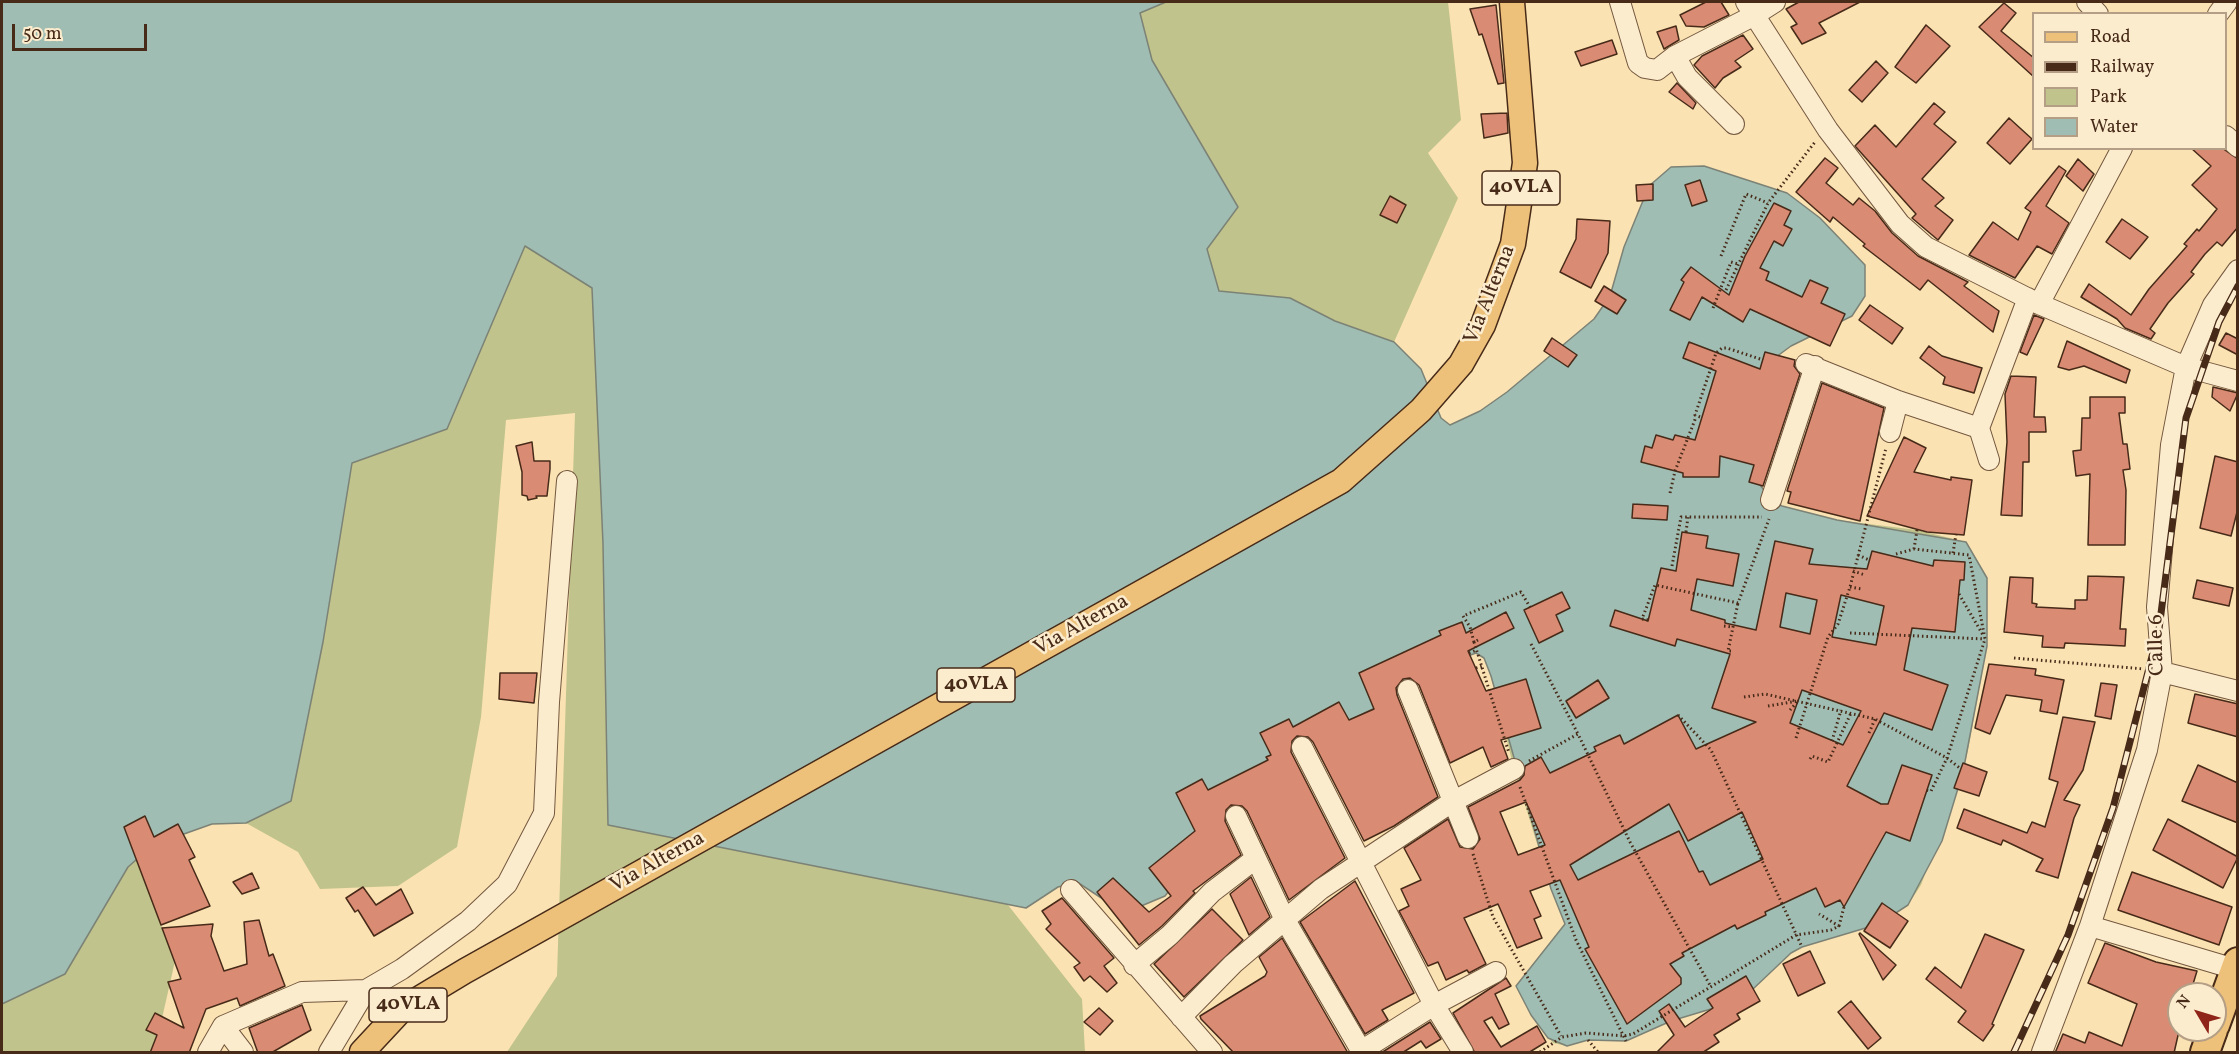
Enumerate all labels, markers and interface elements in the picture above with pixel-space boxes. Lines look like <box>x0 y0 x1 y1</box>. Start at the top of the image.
scale bar <box>15 12 150 50</box>
legend <box>2032 12 2227 150</box>
text: 50 m <box>23 22 62 47</box>
text: Road <box>2090 25 2131 50</box>
text: Railway <box>2090 55 2154 80</box>
text: Park <box>2090 85 2127 110</box>
text: Water <box>2090 115 2138 140</box>
road number: 40VLA <box>1482 171 1560 205</box>
street label: Via Alterna <box>1460 242 1522 348</box>
street label: Via Alterna <box>1030 590 1134 662</box>
street label: Calle 6 <box>2145 614 2171 676</box>
road number: 40VLA <box>937 668 1015 702</box>
street label: Via Alterna <box>606 827 710 899</box>
north arrow <box>2167 982 2227 1042</box>
road number: 40VLA <box>369 988 447 1022</box>
text: N <box>2172 991 2197 1014</box>

